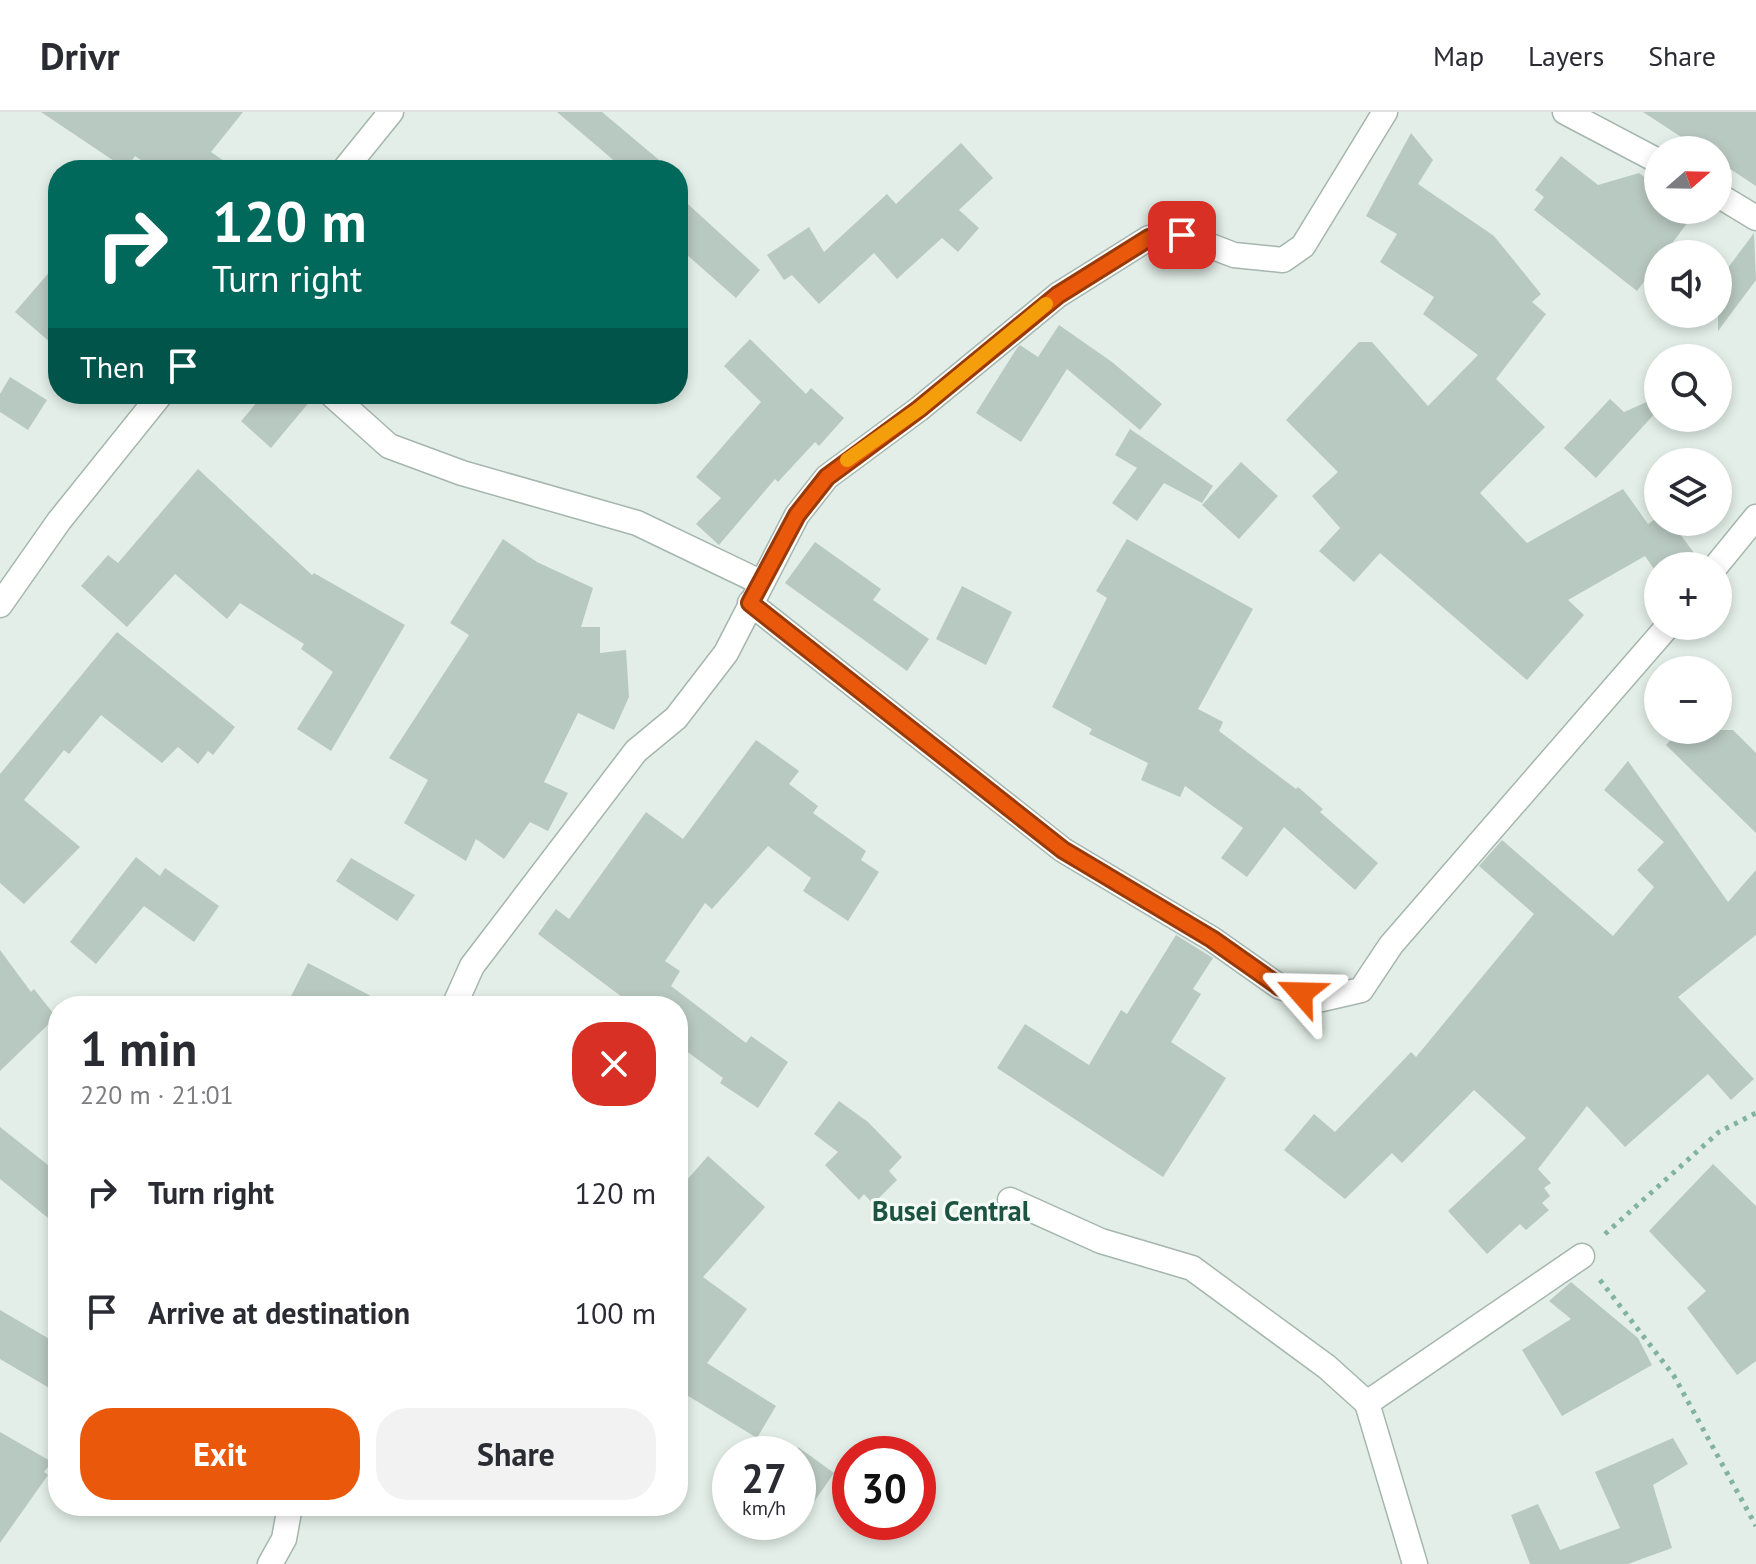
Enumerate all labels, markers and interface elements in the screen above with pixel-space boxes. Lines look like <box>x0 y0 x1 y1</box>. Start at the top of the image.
text: Drivr <box>40 31 120 80</box>
text: Map <box>1433 37 1484 74</box>
text: Layers <box>1528 37 1604 74</box>
text: Share <box>1648 37 1716 74</box>
north arrow <box>1644 136 1732 224</box>
map controls <box>1644 136 1732 744</box>
text: 120 m <box>212 185 367 257</box>
icon: right <box>80 192 184 296</box>
pin <box>1148 201 1216 269</box>
icon: arrive <box>1160 213 1204 257</box>
button: sound <box>1644 240 1732 328</box>
text: Turn right <box>212 255 362 302</box>
icon: arrive <box>161 344 205 388</box>
button: search <box>1644 344 1732 432</box>
text: Then <box>80 347 145 386</box>
button: layers <box>1644 448 1732 536</box>
button: + <box>1644 552 1732 640</box>
button: − <box>1644 656 1732 744</box>
position arrow <box>1259 951 1343 1035</box>
text: 1 min <box>80 1017 197 1079</box>
button: close <box>572 1022 656 1106</box>
text: 220 m · 21:01 <box>80 1078 234 1111</box>
icon: right <box>80 1170 124 1214</box>
text: Turn right <box>148 1173 274 1212</box>
text: 120 m <box>575 1173 656 1212</box>
district label: Busei Central <box>872 1192 1031 1229</box>
icon: arrive <box>80 1290 124 1334</box>
text: Arrive at destination <box>148 1293 410 1332</box>
text: 100 m <box>575 1293 656 1332</box>
button: Exit <box>80 1408 360 1500</box>
button: Share <box>376 1408 656 1500</box>
speed limit sign: 30 <box>832 1436 936 1540</box>
text: 27 <box>741 1452 787 1504</box>
text: km/h <box>742 1495 786 1521</box>

